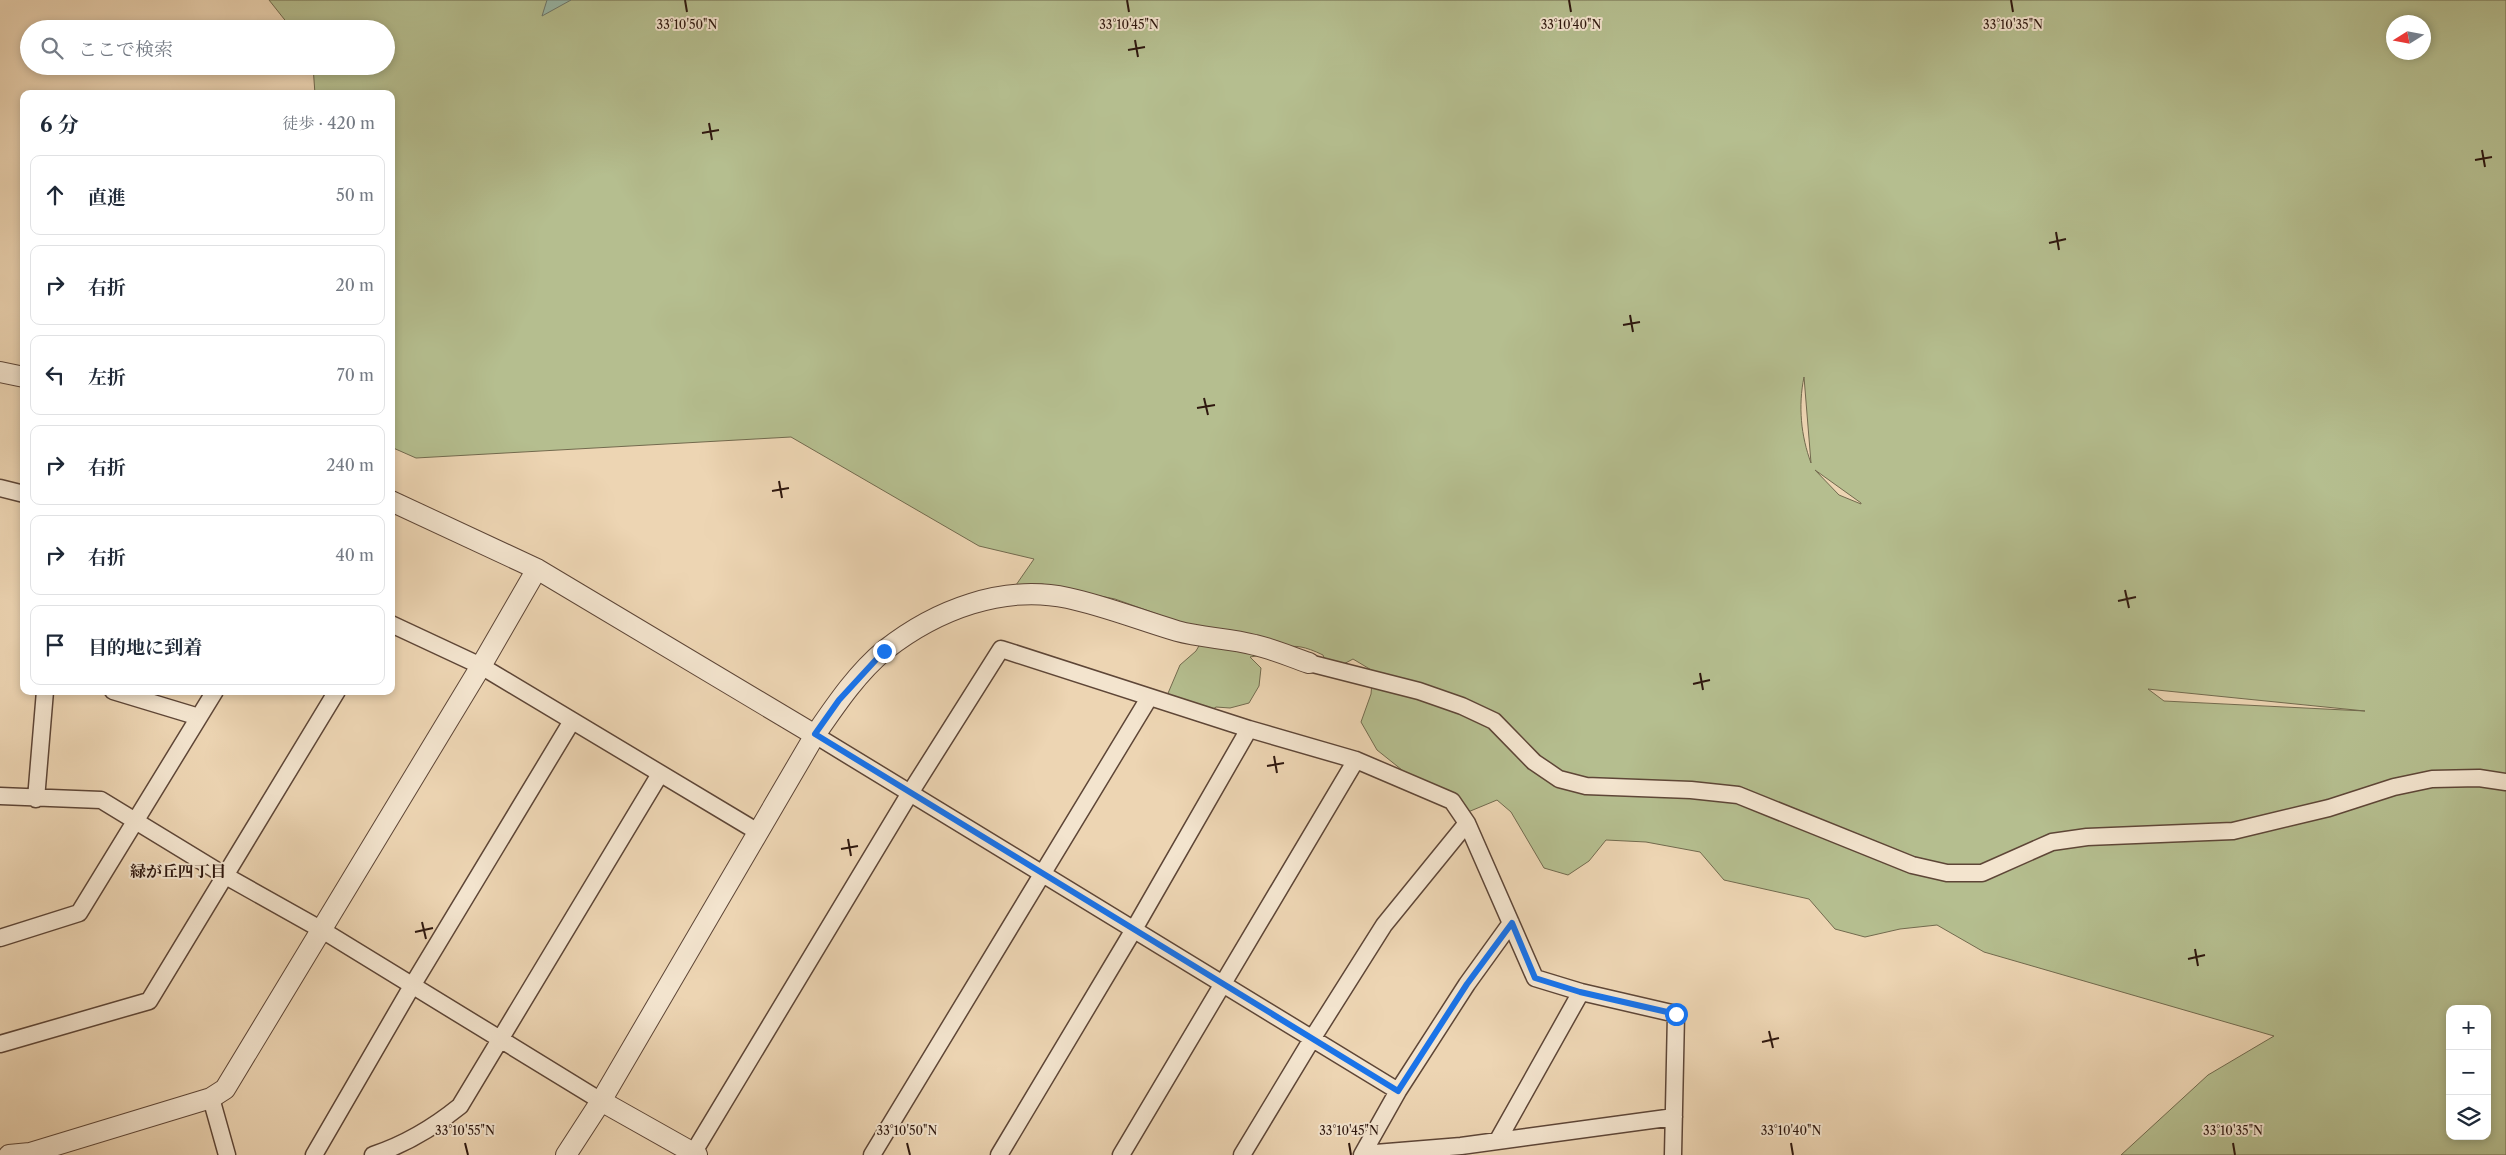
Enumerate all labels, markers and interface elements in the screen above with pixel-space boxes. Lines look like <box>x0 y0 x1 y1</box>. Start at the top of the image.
north arrow <box>2386 15 2431 60</box>
text: 33°10'50"N <box>657 17 718 32</box>
text: 33°10'45"N <box>1099 17 1159 32</box>
text: 33°10'40"N <box>1541 17 1601 32</box>
text: 33°10'35"N <box>1983 17 2043 32</box>
search box <box>20 20 395 75</box>
icon: search <box>38 34 66 62</box>
text: ここで検索 <box>78 38 173 61</box>
text: 6 分 <box>40 112 79 137</box>
text: 徒歩 · 420 m <box>282 113 375 133</box>
icon: ahead <box>41 181 69 209</box>
text: 50 m <box>336 185 374 205</box>
text: 直進 <box>88 186 126 209</box>
icon: right <box>41 271 69 299</box>
text: 20 m <box>335 275 374 295</box>
text: 右折 <box>88 276 126 299</box>
icon: left <box>41 361 69 389</box>
text: 70 m <box>337 365 374 385</box>
text: 左折 <box>88 366 126 389</box>
icon: right <box>41 451 69 479</box>
text: 240 m <box>326 455 374 475</box>
text: 右折 <box>88 456 126 479</box>
icon: right <box>41 541 69 569</box>
text: 40 m <box>335 545 374 565</box>
text: 右折 <box>88 546 126 569</box>
icon: arrive <box>41 631 69 659</box>
text: 目的地に到着 <box>88 636 202 659</box>
route end <box>873 640 896 663</box>
district label: 緑が丘四丁目 <box>130 861 226 881</box>
route start <box>1665 1003 1688 1026</box>
map controls <box>2446 1005 2491 1140</box>
button: + <box>2446 1005 2491 1050</box>
button: − <box>2446 1050 2491 1095</box>
button: layers <box>2446 1095 2491 1140</box>
text: 33°10'55"N <box>435 1123 495 1138</box>
text: 33°10'50"N <box>877 1123 938 1138</box>
text: 33°10'45"N <box>1319 1123 1379 1138</box>
text: 33°10'40"N <box>1761 1123 1821 1138</box>
text: 33°10'35"N <box>2203 1123 2263 1138</box>

